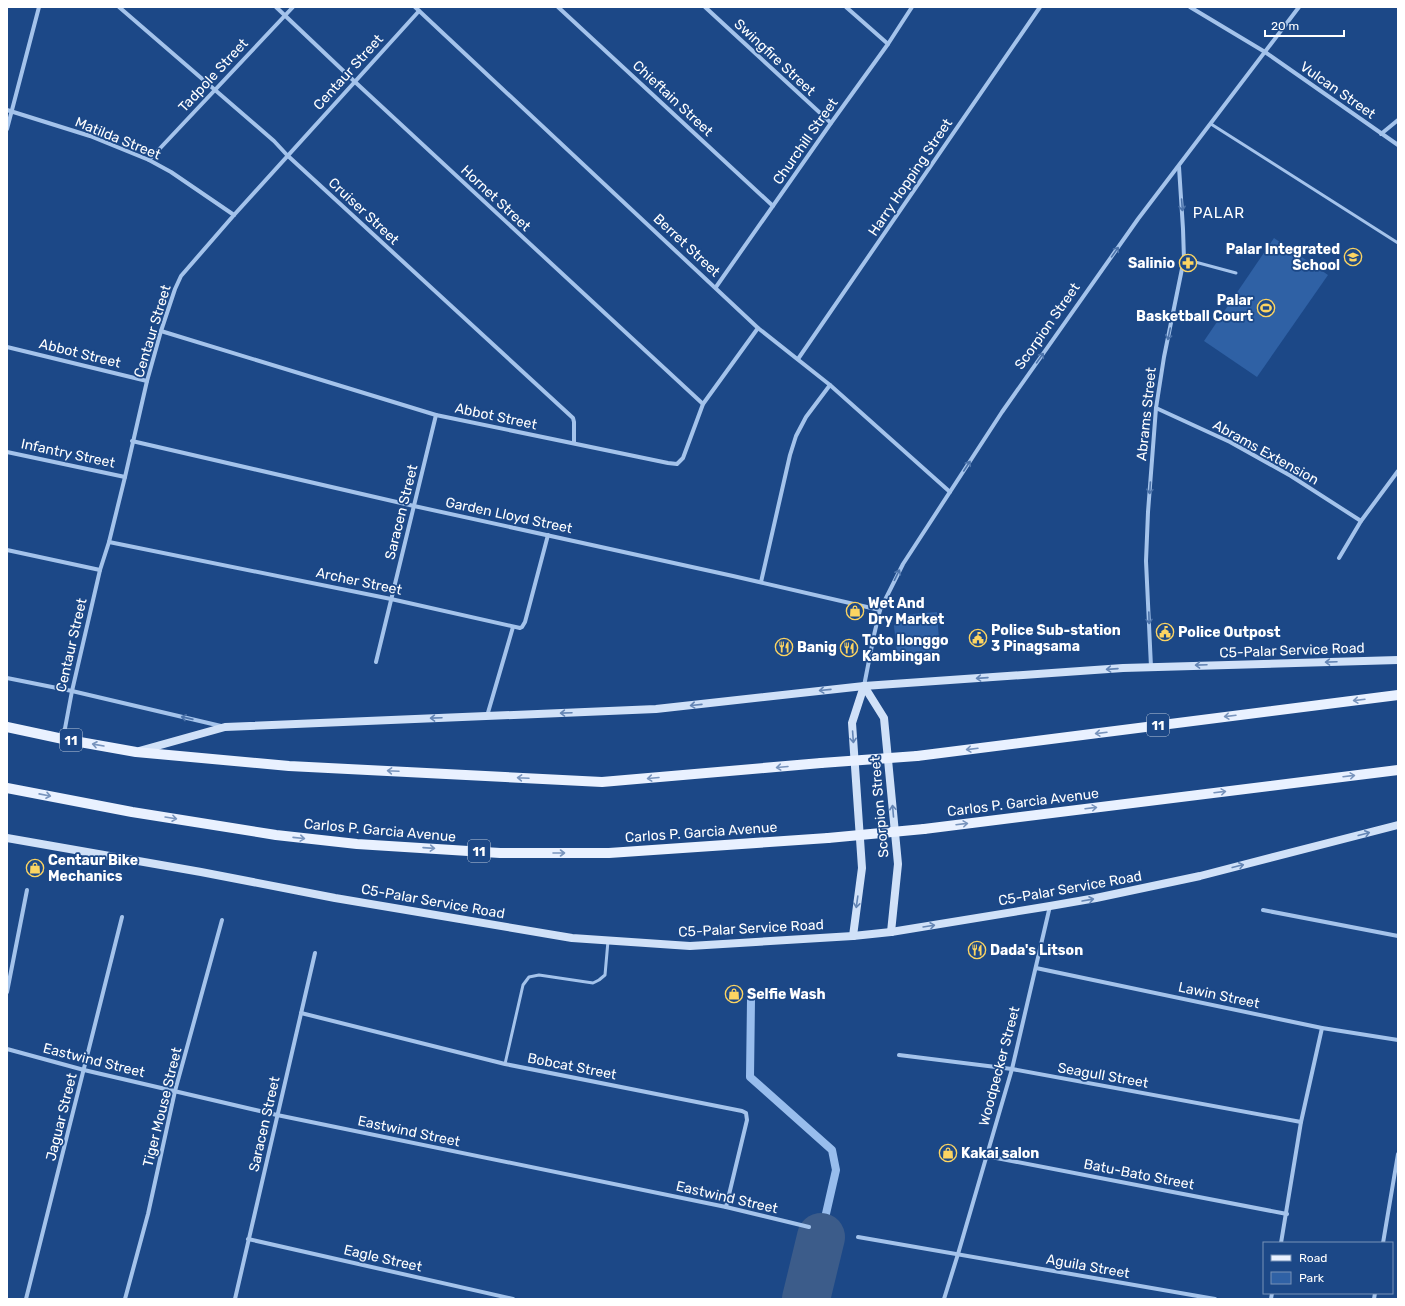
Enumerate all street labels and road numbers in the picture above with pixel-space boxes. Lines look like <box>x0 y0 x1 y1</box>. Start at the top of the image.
street label: Swingfire Street <box>731 15 819 100</box>
street label: Centaur Street <box>310 31 387 114</box>
street label: Tadpole Street <box>175 35 252 116</box>
street label: Chieftain Street <box>629 57 717 140</box>
street label: Vulcan Street <box>1297 58 1379 123</box>
street label: Churchill Street <box>769 94 842 188</box>
street label: Matilda Street <box>72 114 164 164</box>
street label: Harry Hopping Street <box>865 115 956 239</box>
street label: Hornet Street <box>457 162 534 235</box>
street label: Cruiser Street <box>325 174 403 249</box>
street label: Berret Street <box>650 210 724 281</box>
street label: Scorpion Street <box>1011 279 1084 373</box>
street label: Centaur Street <box>130 282 175 380</box>
street label: Abbot Street <box>37 335 123 372</box>
street label: Abrams Street <box>1133 366 1160 462</box>
street label: Abbot Street <box>453 400 539 434</box>
street label: Abrams Extension <box>1210 416 1322 489</box>
street label: Infantry Street <box>19 435 117 472</box>
street label: Saracen Street <box>381 462 422 561</box>
street label: Garden Lloyd Street <box>444 494 574 537</box>
street label: Archer Street <box>314 564 404 599</box>
street label: Centaur Street <box>52 596 91 694</box>
street label: C5-Palar Service Road <box>1219 639 1365 662</box>
road number: 11 <box>1147 714 1169 736</box>
road number: 11 <box>60 729 82 751</box>
street label: Scorpion Street <box>867 755 892 858</box>
street label: Carlos P. Garcia Avenue <box>946 785 1100 820</box>
street label: Carlos P. Garcia Avenue <box>303 815 457 846</box>
street label: Carlos P. Garcia Avenue <box>624 819 778 846</box>
road number: 11 <box>468 840 490 862</box>
street label: C5-Palar Service Road <box>997 867 1143 910</box>
street label: C5-Palar Service Road <box>360 880 506 923</box>
street label: C5-Palar Service Road <box>678 916 824 941</box>
street label: Lawin Street <box>1177 979 1262 1012</box>
street label: Woodpecker Street <box>975 1004 1024 1128</box>
street label: Eastwind Street <box>41 1040 147 1081</box>
street label: Tiger Mouse Street <box>139 1045 186 1169</box>
street label: Bobcat Street <box>526 1050 618 1084</box>
street label: Seagull Street <box>1056 1059 1150 1092</box>
street label: Jaguar Street <box>42 1071 81 1163</box>
street label: Saracen Street <box>245 1074 284 1173</box>
street label: Eastwind Street <box>356 1112 462 1151</box>
street label: Batu-Bato Street <box>1082 1155 1196 1194</box>
street label: Eastwind Street <box>674 1177 780 1218</box>
street label: Eagle Street <box>342 1241 424 1276</box>
street label: Aguila Street <box>1045 1251 1132 1282</box>

